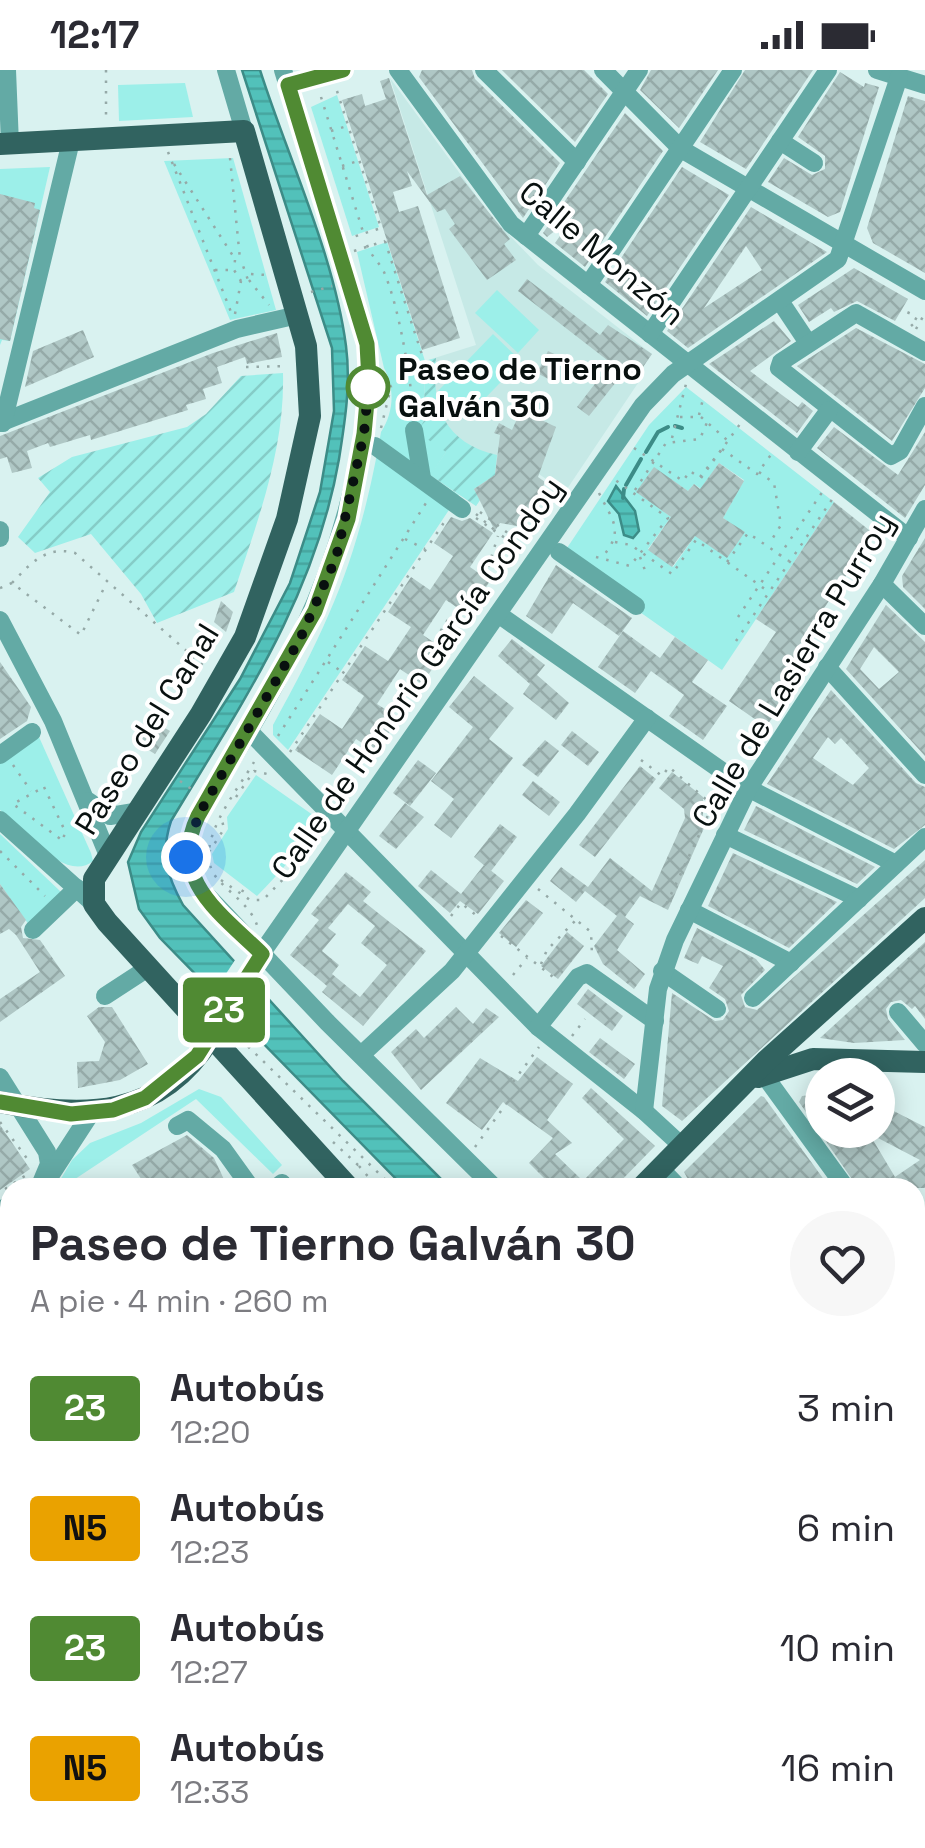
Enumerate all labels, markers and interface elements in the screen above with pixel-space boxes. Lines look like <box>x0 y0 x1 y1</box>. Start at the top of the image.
text: 12:17 <box>50 11 139 59</box>
street label: Calle Monzón <box>511 172 693 334</box>
place label: Paseo de Tierno Galván 30 <box>398 349 642 426</box>
marker: Paseo de Tierno Galván 30 <box>347 366 389 408</box>
street label: Calle de Honorio García Condoy <box>262 469 572 887</box>
street label: Calle de Lasierra Purroy <box>683 505 903 835</box>
street label: Paseo del Canal <box>66 616 228 842</box>
your location <box>161 832 211 882</box>
line badge: 23 <box>179 978 269 1042</box>
text: 23 <box>203 988 245 1032</box>
map controls <box>805 1058 895 1148</box>
button: layers <box>805 1058 895 1148</box>
button: heart <box>790 1211 895 1316</box>
text: Paseo de Tierno Galván 30 <box>30 1213 636 1274</box>
text: A pie · 4 min · 260 m <box>30 1281 329 1321</box>
text: Autobús <box>170 1364 325 1412</box>
text: 3 min <box>797 1384 895 1432</box>
text: 23 <box>64 1386 106 1430</box>
text: 12:20 <box>170 1412 251 1452</box>
text: Autobús <box>170 1484 325 1532</box>
text: 6 min <box>797 1504 895 1552</box>
text: N5 <box>63 1506 107 1550</box>
text: 12:23 <box>170 1532 249 1572</box>
text: Autobús <box>170 1604 325 1652</box>
text: 10 min <box>780 1624 895 1672</box>
text: 23 <box>64 1626 106 1670</box>
text: 12:27 <box>170 1652 248 1692</box>
text: Autobús <box>170 1724 325 1772</box>
text: 16 min <box>781 1744 895 1792</box>
text: N5 <box>63 1746 107 1790</box>
text: 12:33 <box>170 1772 249 1812</box>

